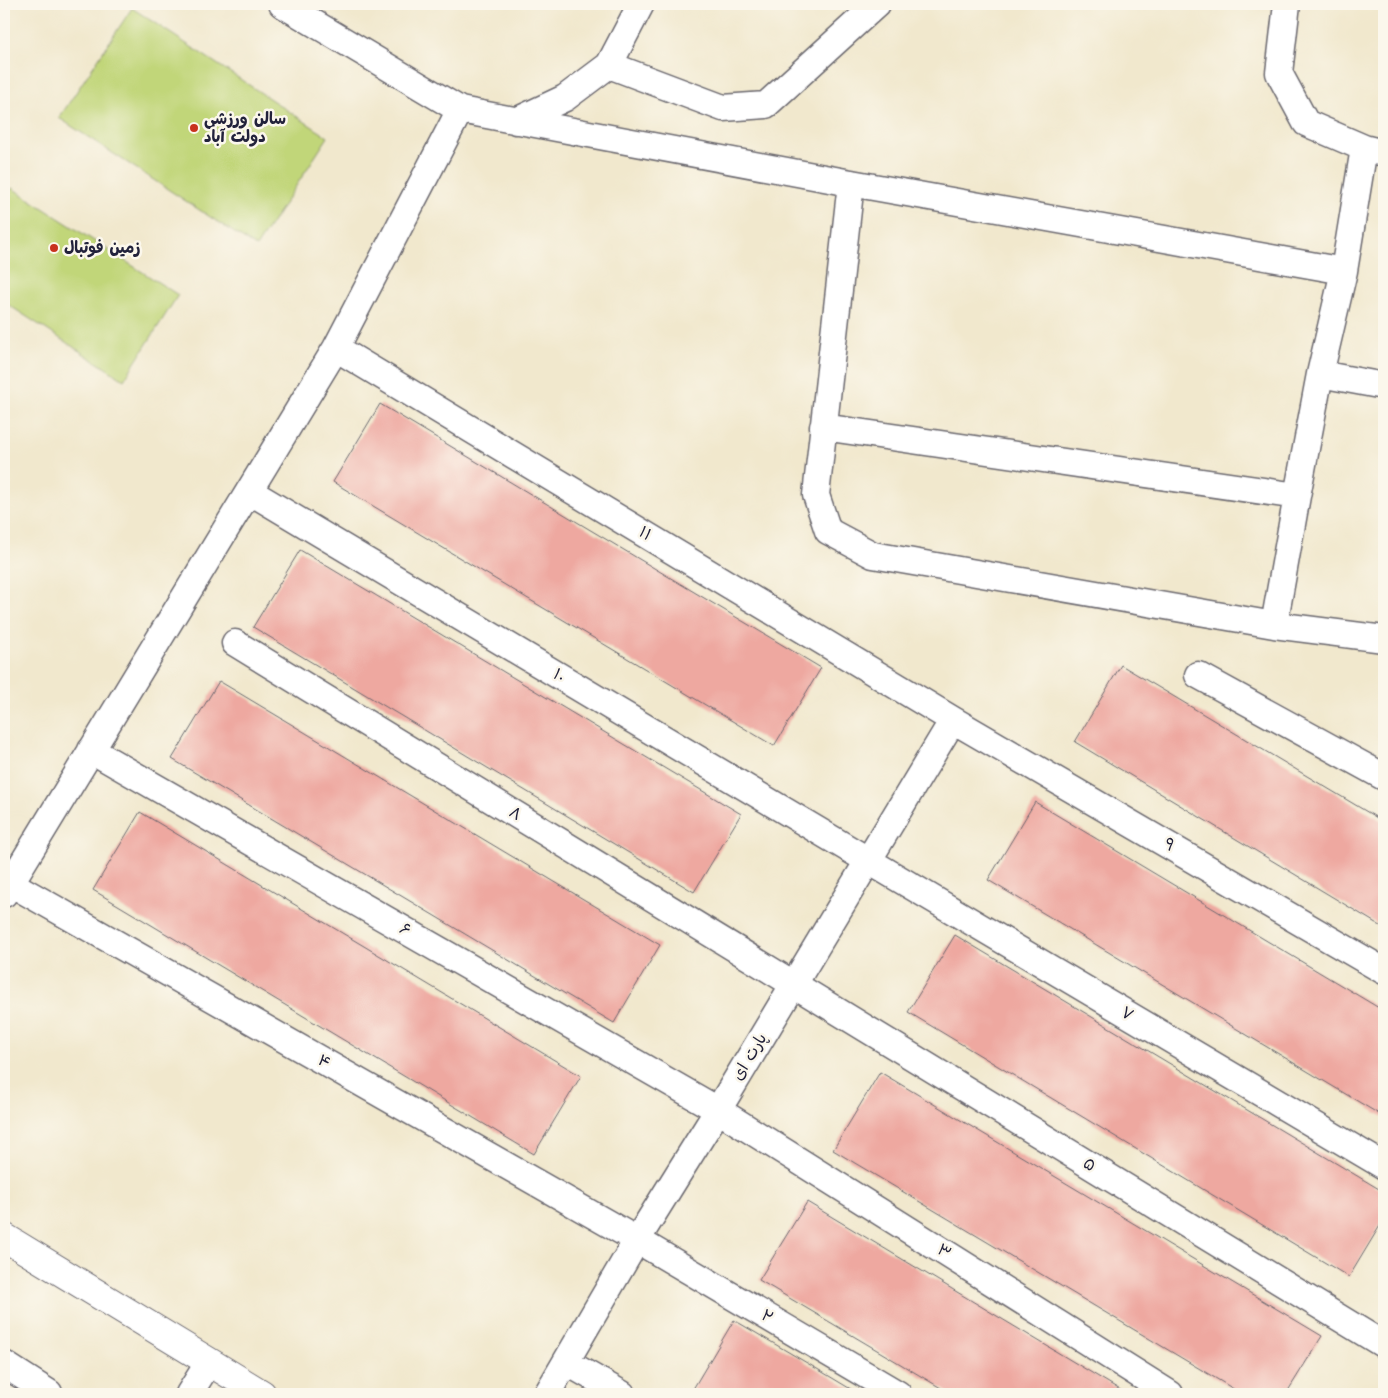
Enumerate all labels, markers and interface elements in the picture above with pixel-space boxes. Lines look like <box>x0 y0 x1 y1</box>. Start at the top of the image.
place label: سالن ورزشی دولت آباد <box>204 107 286 150</box>
marker: سالن ورزشی دولت آباد <box>188 122 200 134</box>
place label: زمین فوتبال <box>64 236 140 261</box>
marker: زمین فوتبال <box>48 242 60 254</box>
street label: ۱۱ <box>634 520 656 548</box>
street label: ۱۰ <box>548 662 570 690</box>
street label: ۸ <box>504 800 526 828</box>
street label: ۹ <box>1158 832 1180 858</box>
street label: ۶ <box>395 917 415 943</box>
street label: ۷ <box>1116 1000 1138 1028</box>
street label: پارت ای <box>726 1028 774 1086</box>
street label: ۴ <box>313 1048 335 1076</box>
street label: ۵ <box>1078 1151 1100 1179</box>
street label: ۳ <box>932 1238 956 1266</box>
street label: ۲ <box>756 1303 778 1331</box>

